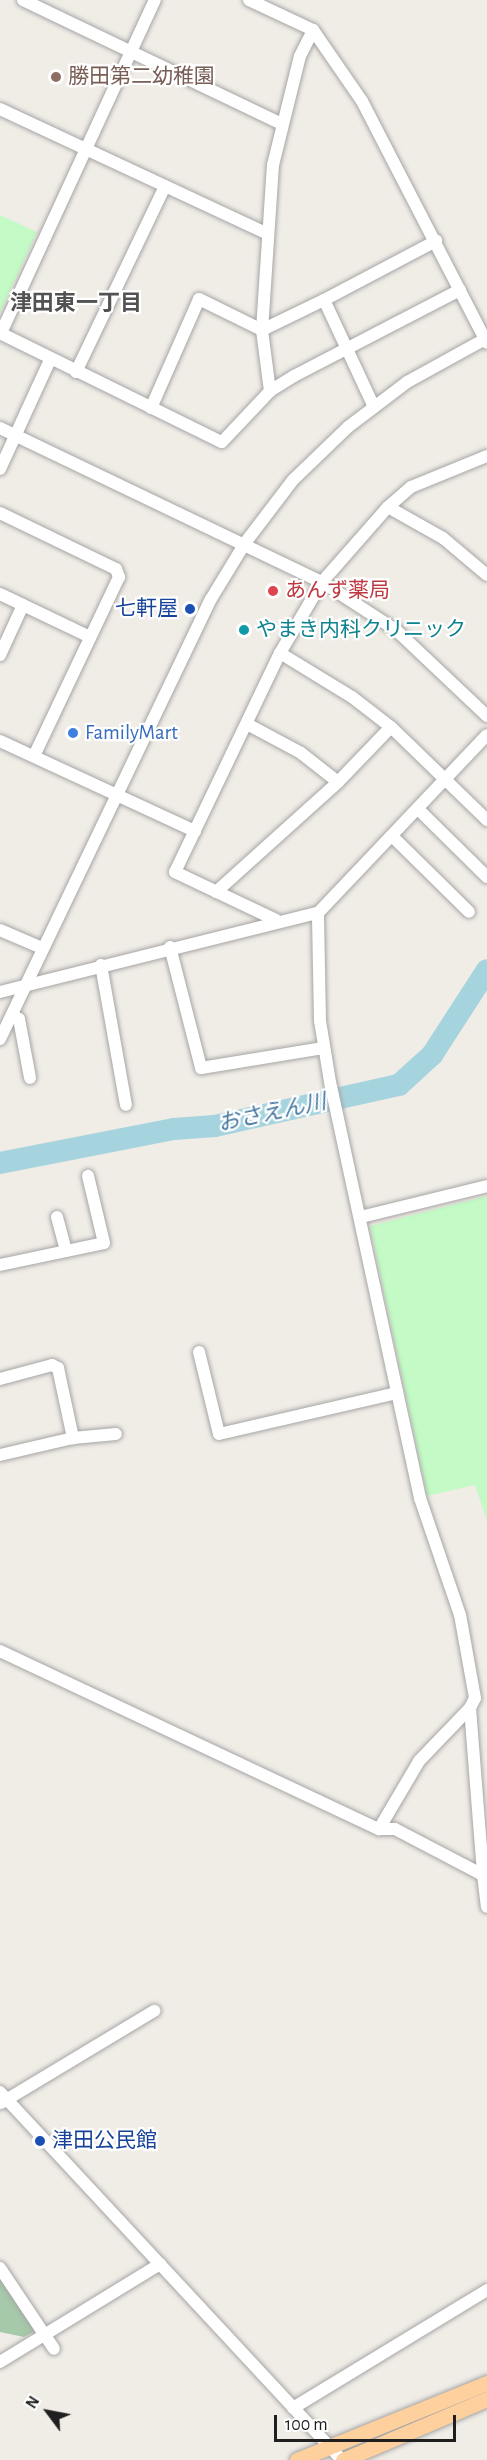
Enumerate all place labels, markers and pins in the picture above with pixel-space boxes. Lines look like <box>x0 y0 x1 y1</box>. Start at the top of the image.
place label: 勝田第二幼稚園 <box>68 64 215 90</box>
marker: 勝田第二幼稚園 <box>49 70 63 84</box>
place label: あんず薬局 <box>285 578 390 604</box>
marker: あんず薬局 <box>266 584 280 598</box>
place label: 七軒屋 <box>115 596 178 622</box>
marker: 七軒屋 <box>183 602 197 616</box>
place label: やまき内科クリニック <box>256 617 466 643</box>
marker: やまき内科クリニック <box>237 623 251 637</box>
place label: FamilyMart <box>85 720 178 746</box>
marker: FamilyMart <box>66 726 80 740</box>
place label: 津田公民館 <box>52 2128 157 2154</box>
marker: 津田公民館 <box>33 2134 47 2148</box>

